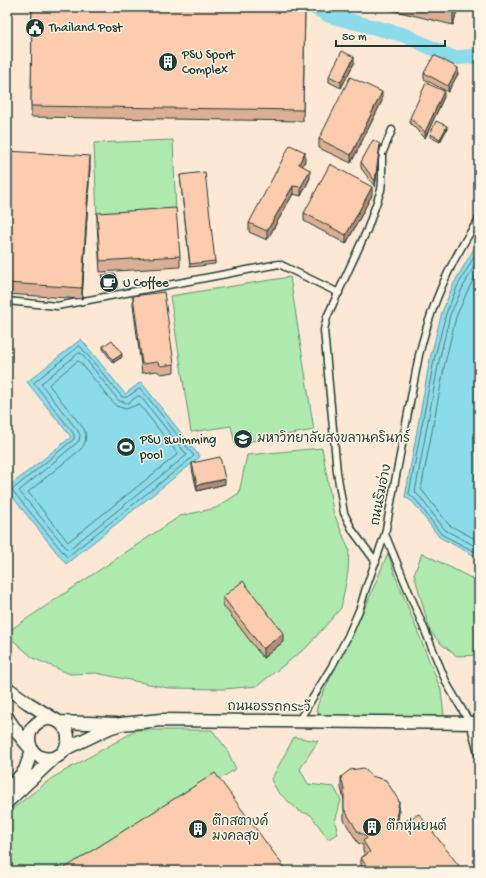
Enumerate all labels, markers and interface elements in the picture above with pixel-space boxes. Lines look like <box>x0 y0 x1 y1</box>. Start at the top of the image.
public building icon: Thailand Post <box>24 17 46 39</box>
place label: Thailand Post <box>48 21 124 36</box>
scale bar <box>336 22 445 48</box>
text: 50 m <box>342 31 367 45</box>
place label: PSU Sport Complex <box>181 48 237 78</box>
building icon: PSU Sport Complex <box>157 51 179 73</box>
cafe icon: U Coffee <box>98 272 120 294</box>
place label: U Coffee <box>123 276 169 291</box>
school or university icon: มหาวิทยาลัยสงขลานครินทร์ <box>232 428 254 450</box>
place label: มหาวิทยาลัยสงขลานครินทร์ <box>257 428 410 447</box>
place label: PSU swimming pool <box>139 433 216 463</box>
sports icon: PSU swimming pool <box>115 436 137 458</box>
street label: ถนนริมอ่าง <box>366 462 395 527</box>
street label: ถนนอรรถกระวี <box>227 697 311 716</box>
place label: ตึกสตางค์ มงคลสุข <box>212 811 268 845</box>
building icon: ตึกหุ่นยนต์ <box>361 816 383 838</box>
place label: ตึกหุ่นยนต์ <box>386 816 447 835</box>
building icon: ตึกสตางค์ มงคลสุข <box>187 818 209 840</box>

